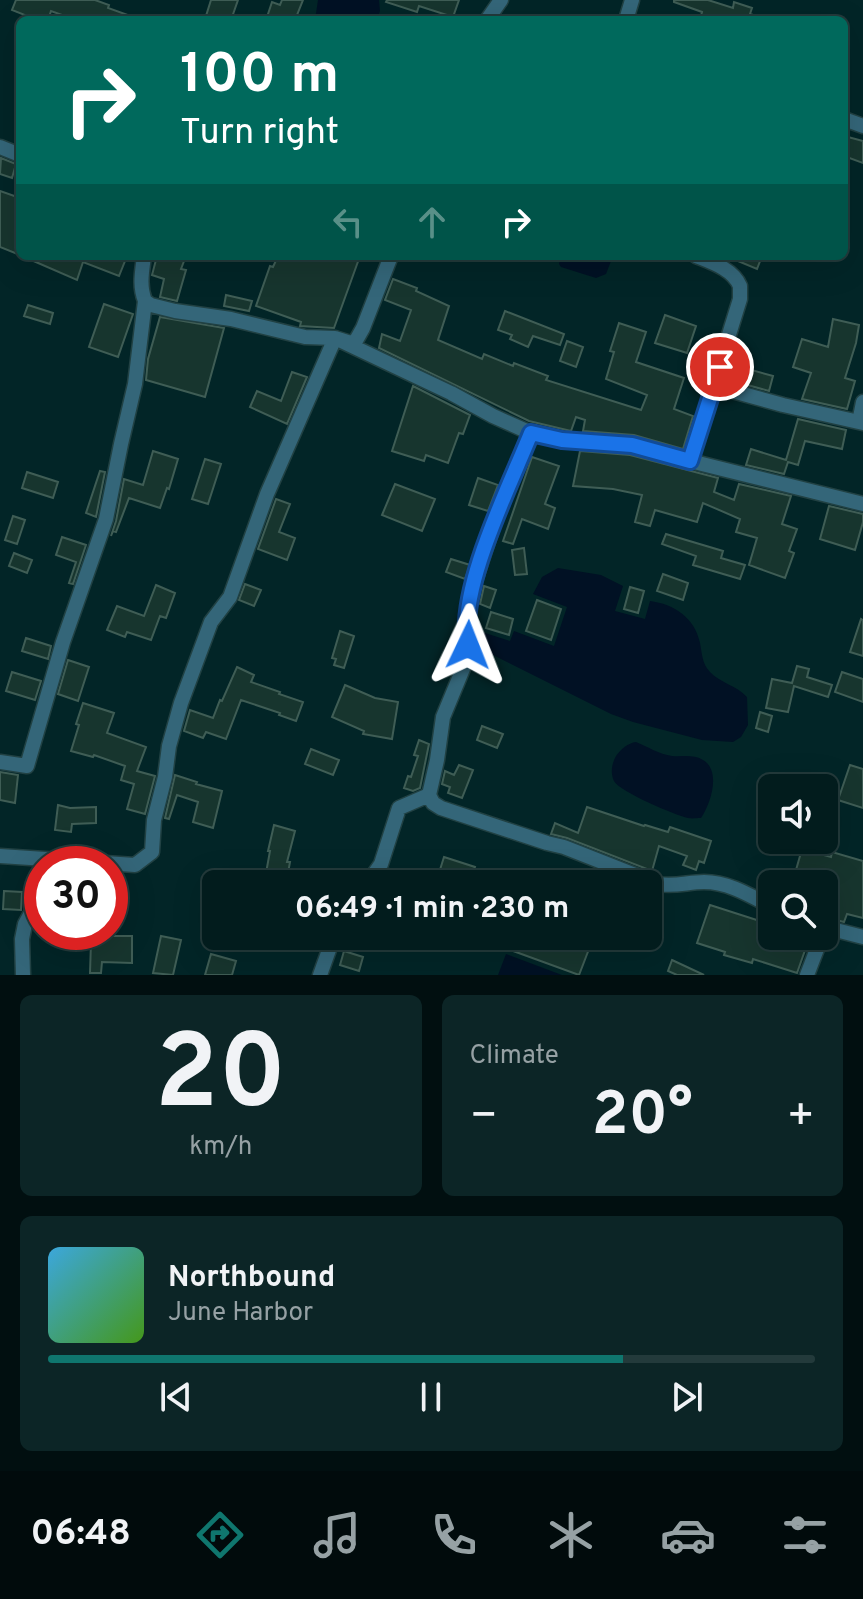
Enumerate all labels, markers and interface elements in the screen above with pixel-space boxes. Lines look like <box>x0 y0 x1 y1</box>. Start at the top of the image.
text: 100 m <box>180 42 339 112</box>
icon: right <box>48 48 152 152</box>
text: Turn right <box>180 111 339 157</box>
icon: left <box>326 200 370 244</box>
icon: ahead <box>410 200 454 244</box>
icon: right <box>494 200 538 244</box>
pin <box>686 333 754 401</box>
icon: arrive <box>698 345 742 389</box>
position arrow <box>426 603 510 687</box>
map controls <box>758 774 838 950</box>
button: sound <box>758 774 838 854</box>
speed limit sign: 30 <box>24 846 128 950</box>
button: search <box>758 870 838 950</box>
text: 06:49 · 1 min · 230 m <box>295 891 569 928</box>
text: 20 <box>155 1013 287 1145</box>
text: Climate <box>470 1040 559 1073</box>
text: 20° <box>592 1080 693 1156</box>
text: − <box>470 1090 498 1146</box>
text: + <box>787 1090 815 1146</box>
text: km/h <box>189 1131 252 1164</box>
text: Northbound <box>168 1260 335 1297</box>
text: June Harbor <box>168 1297 313 1330</box>
icon: previous <box>154 1375 198 1419</box>
icon: pause <box>409 1375 453 1419</box>
icon: next <box>665 1375 709 1419</box>
icon: directions <box>192 1507 248 1563</box>
icon: music <box>309 1507 365 1563</box>
icon: phone <box>426 1507 482 1563</box>
icon: climate <box>543 1507 599 1563</box>
icon: car <box>660 1507 716 1563</box>
icon: filters <box>777 1507 833 1563</box>
text: 06:48 <box>30 1512 131 1558</box>

